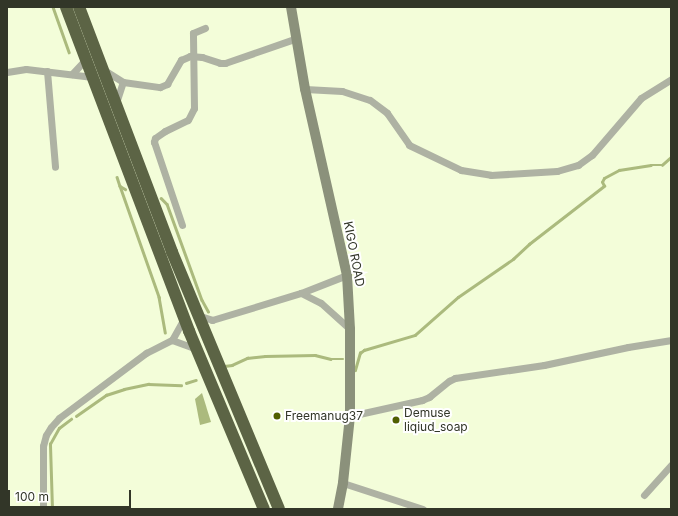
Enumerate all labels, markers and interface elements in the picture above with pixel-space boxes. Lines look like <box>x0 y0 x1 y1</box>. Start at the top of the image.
street label: KIGO ROAD <box>341 220 367 288</box>
place label: Demuse liqiud_soap <box>404 406 468 434</box>
place label: Freemanug37 <box>285 409 363 423</box>
marker: Freemanug37 <box>272 411 282 421</box>
marker: Demuse liqiud_soap <box>391 415 401 425</box>
scale bar <box>10 482 133 508</box>
text: 100 m <box>15 489 49 504</box>

